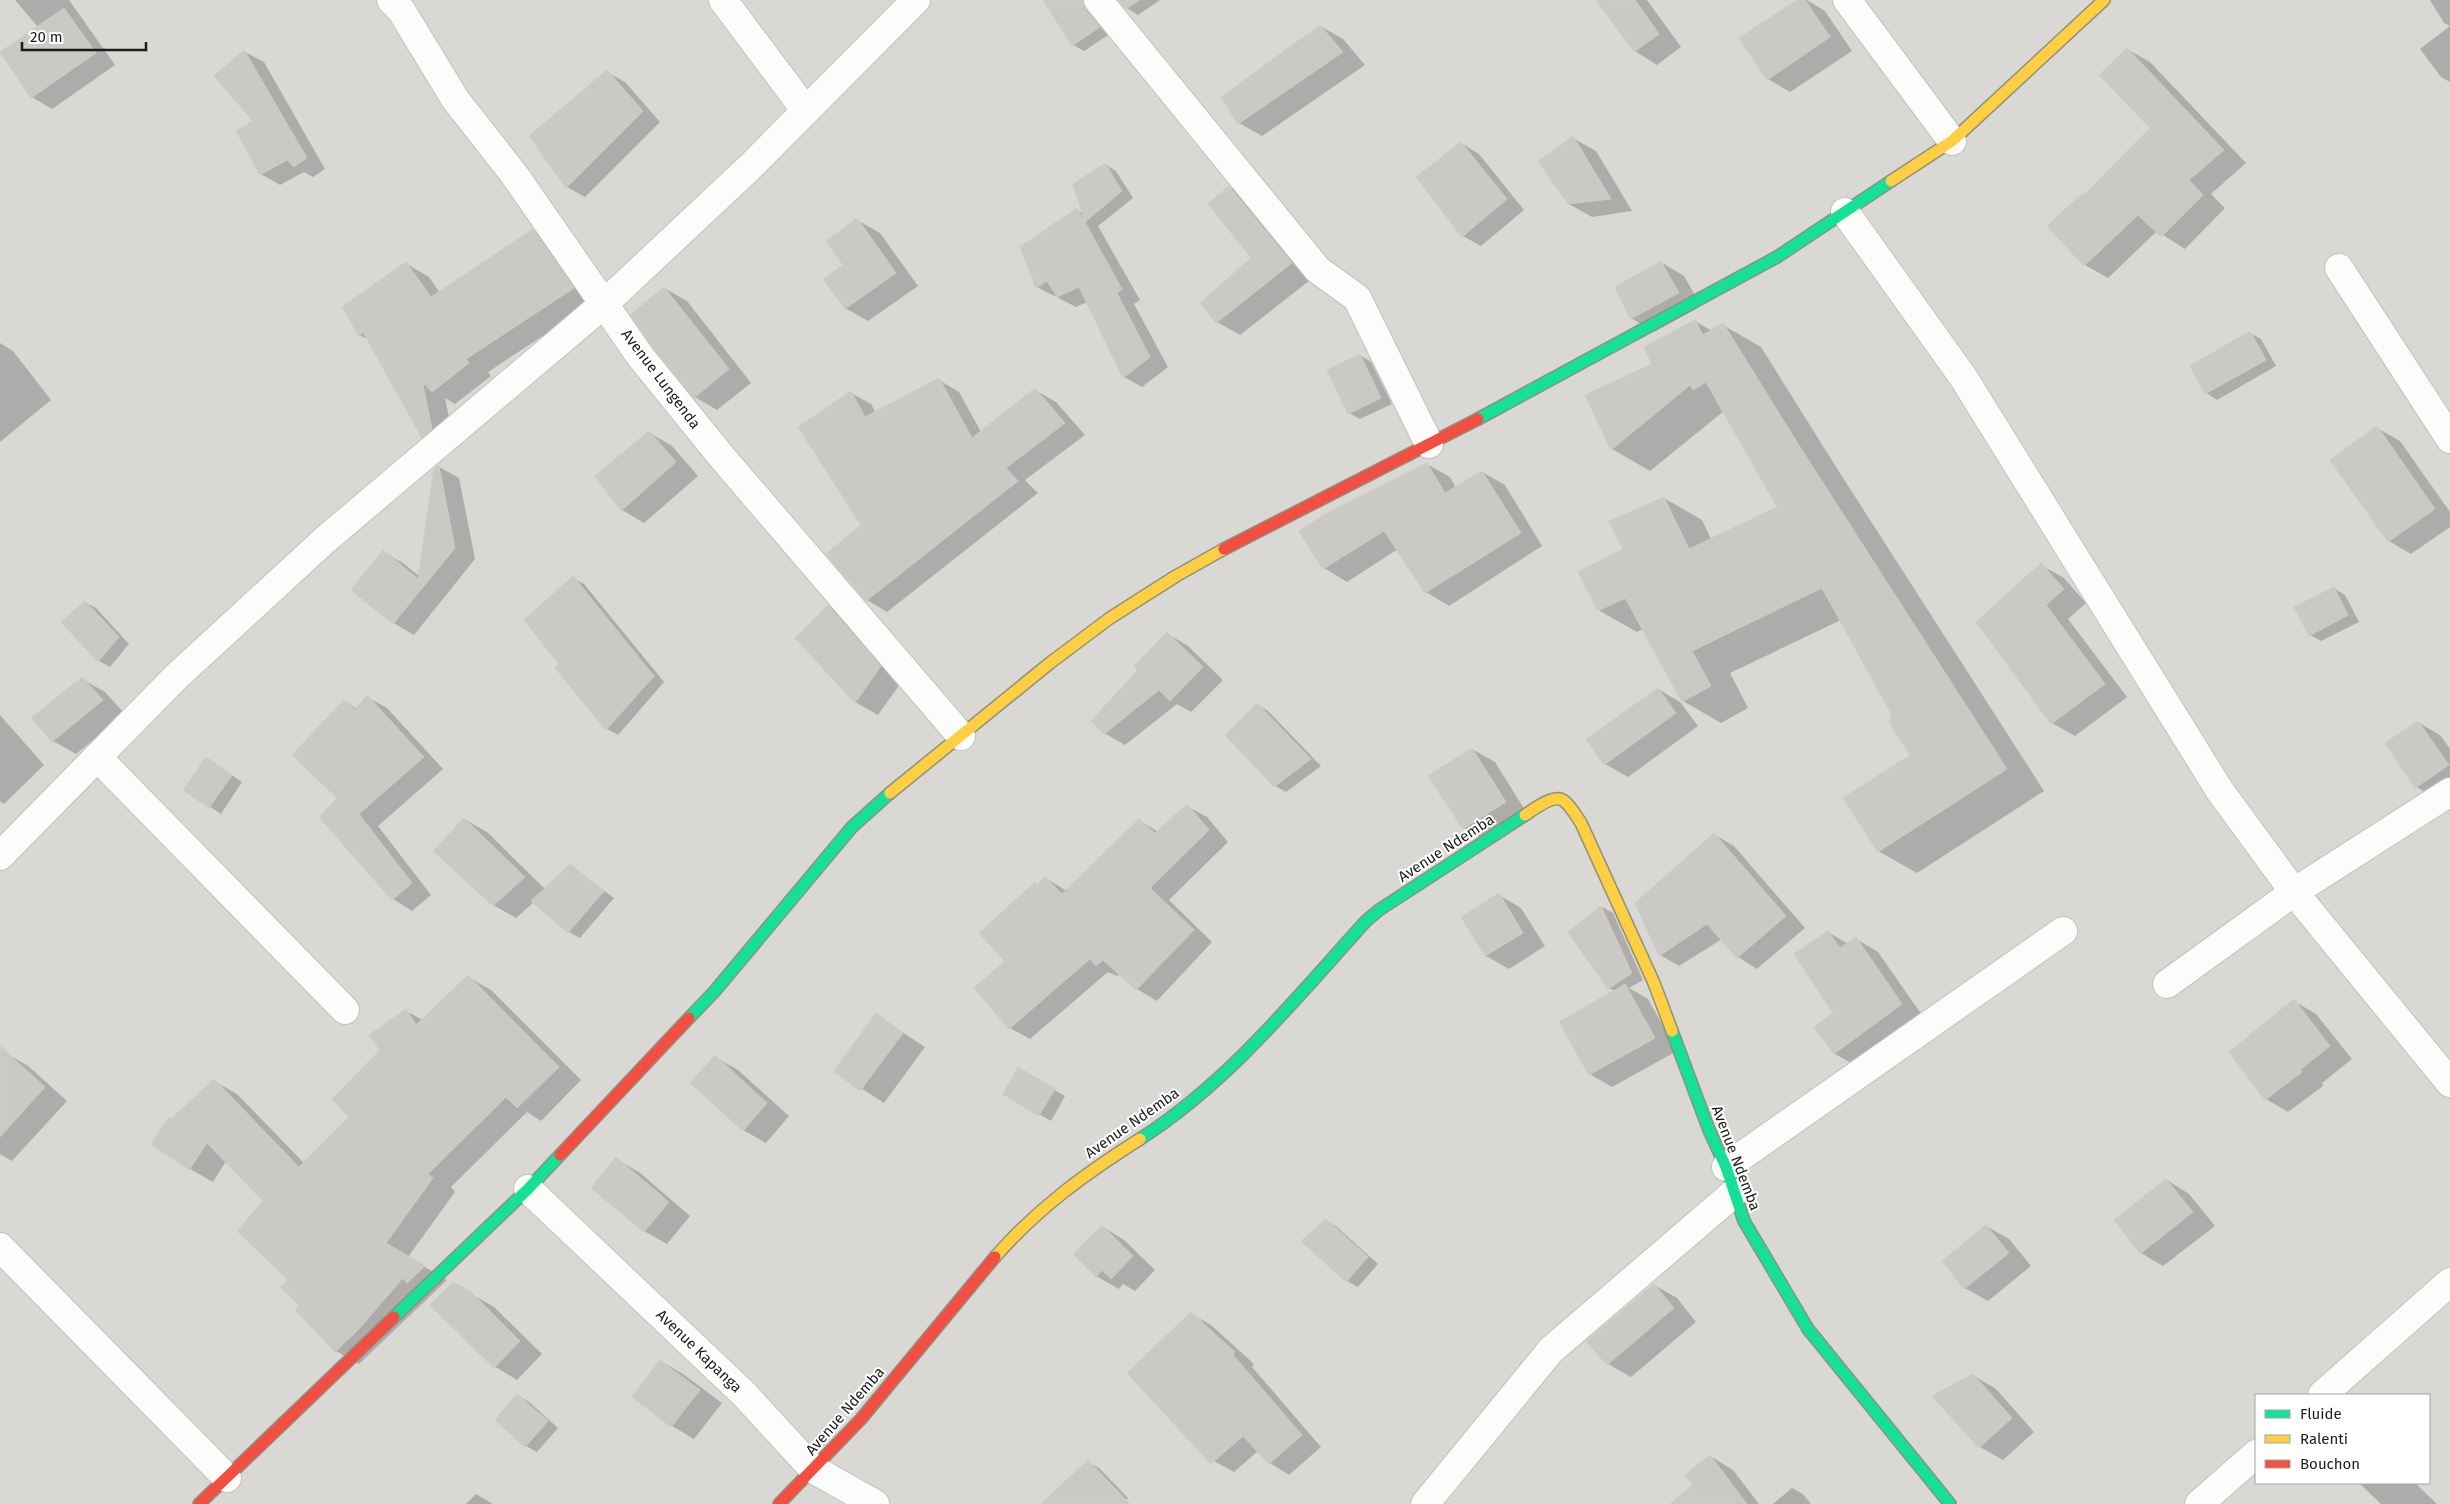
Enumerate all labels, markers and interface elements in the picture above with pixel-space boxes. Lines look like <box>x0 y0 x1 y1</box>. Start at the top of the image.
scale bar <box>22 20 146 52</box>
text: 20 m <box>30 28 63 46</box>
street label: Avenue Lungenda <box>618 326 704 432</box>
street label: Avenue Ndemba <box>1395 810 1497 886</box>
street label: Avenue Ndemba <box>1081 1084 1183 1162</box>
street label: Avenue Ndemba <box>1708 1103 1764 1213</box>
street label: Avenue Kapanga <box>652 1306 746 1396</box>
street label: Avenue Ndemba <box>802 1363 888 1459</box>
legend <box>2255 1394 2430 1484</box>
text: Fluide <box>2300 1405 2342 1423</box>
text: Ralenti <box>2300 1430 2348 1448</box>
text: Bouchon <box>2300 1455 2360 1473</box>

